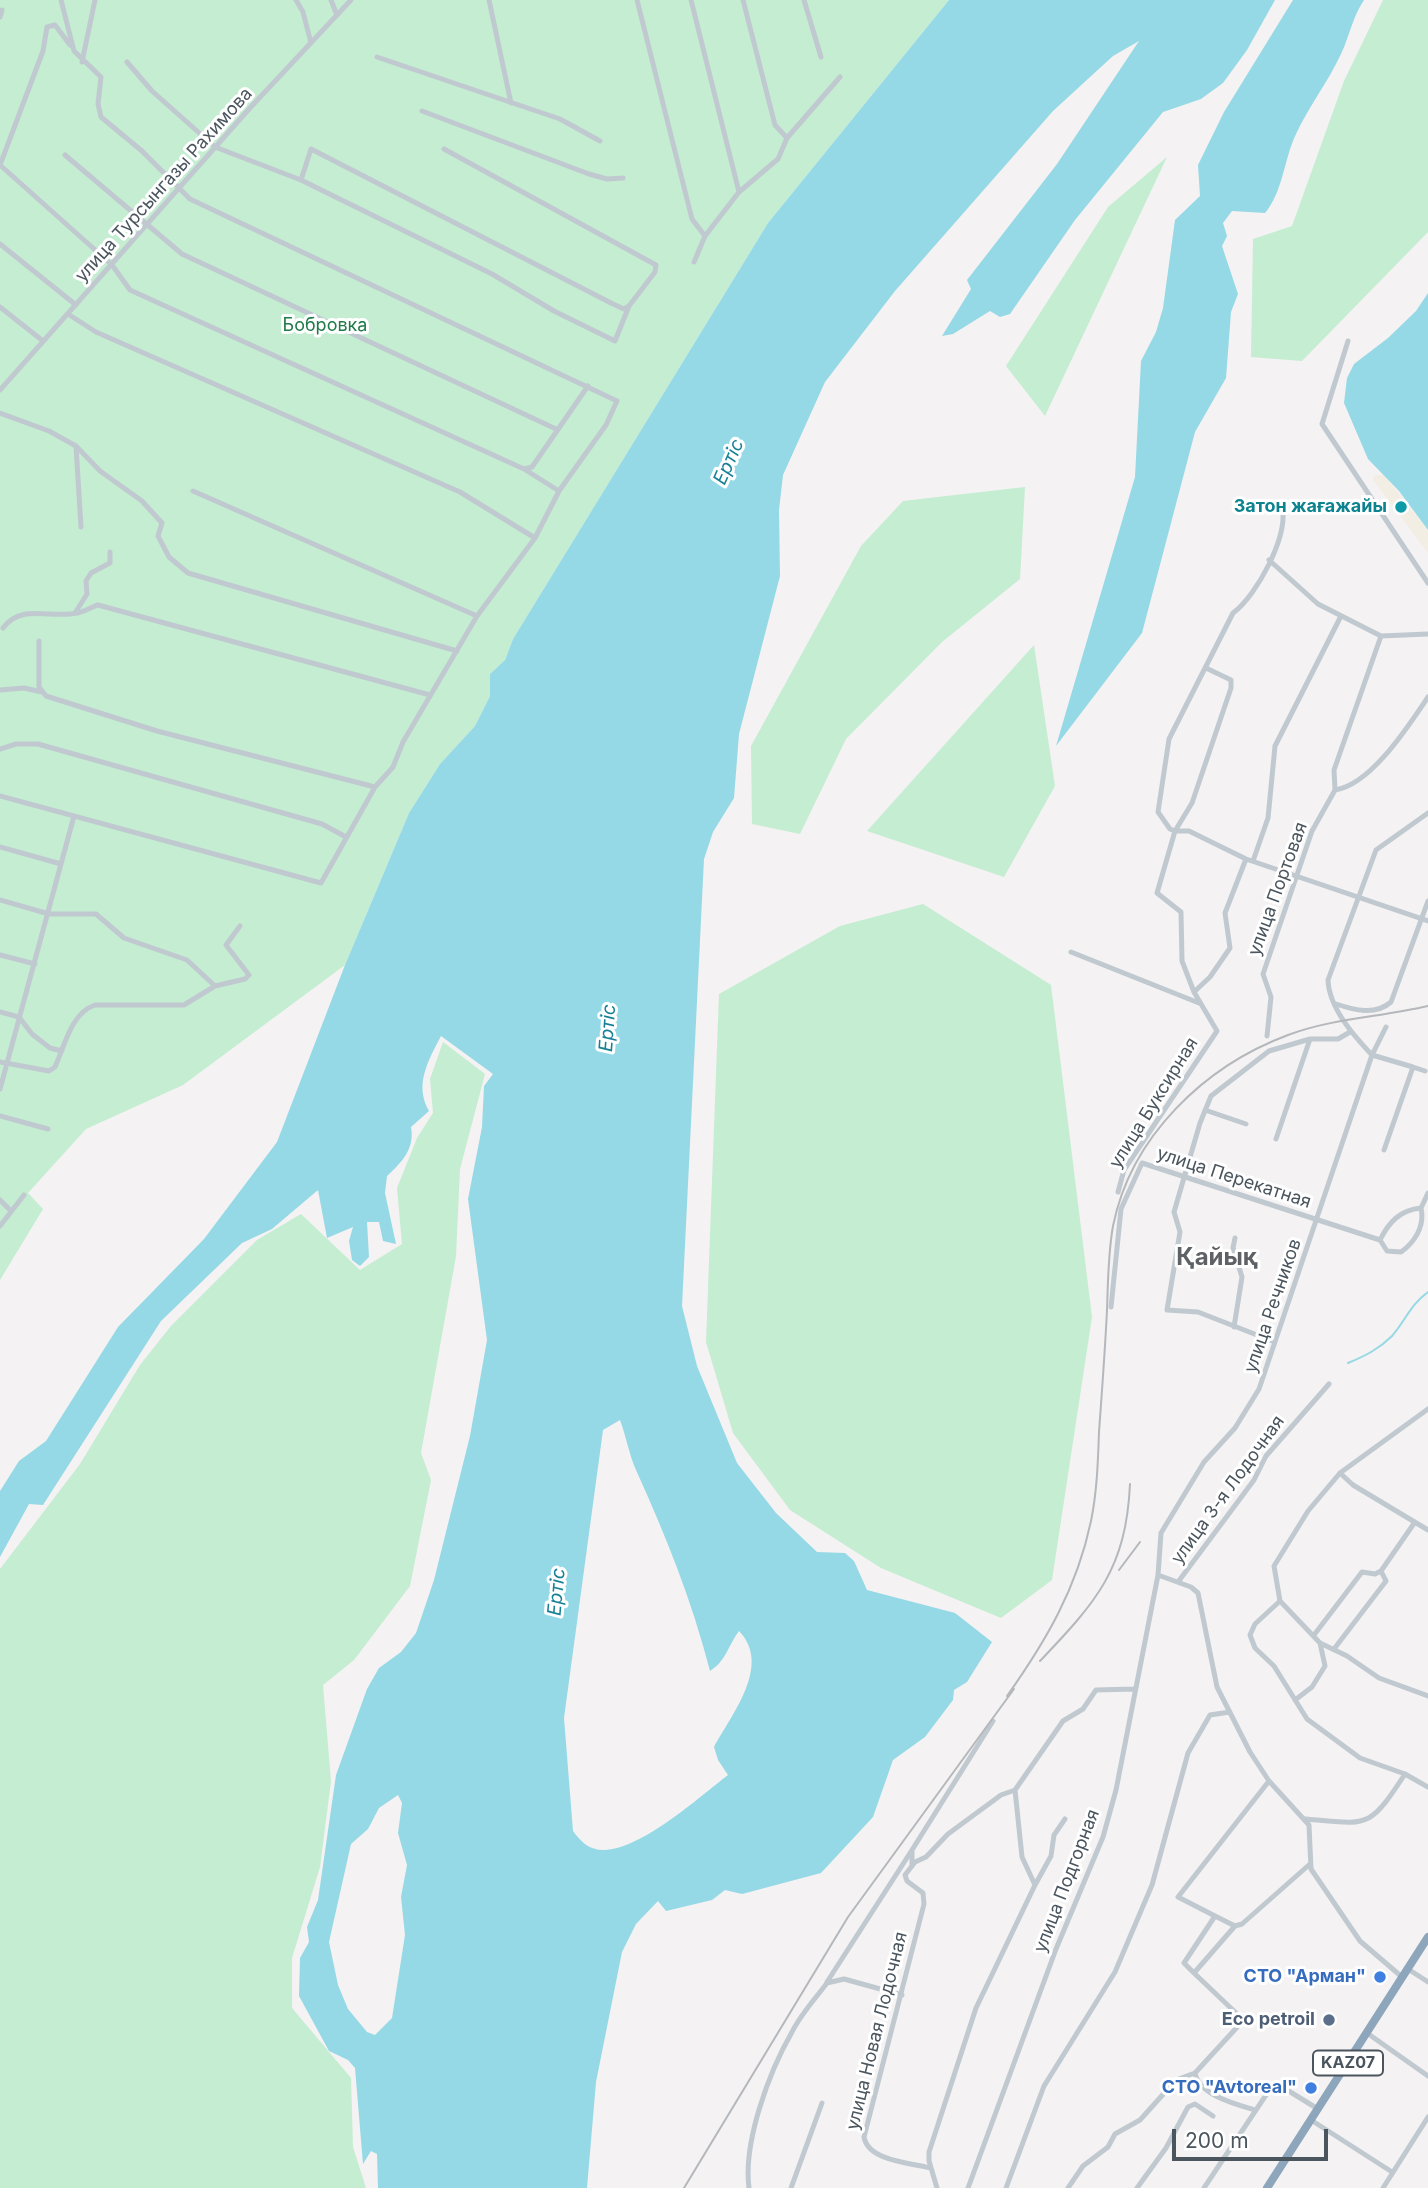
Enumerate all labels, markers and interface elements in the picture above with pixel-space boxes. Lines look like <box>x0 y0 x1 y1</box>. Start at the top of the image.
street label: улица Турсынгазы Рахимова <box>71 83 257 287</box>
park label: Бобровка <box>283 315 367 337</box>
water label: Ертіс <box>709 436 749 488</box>
place label: Затон жағажайы <box>1234 496 1387 518</box>
marker: Затон жағажайы <box>1393 499 1409 515</box>
street label: улица Портовая <box>1244 819 1312 959</box>
water label: Ертіс <box>595 1003 621 1053</box>
street label: улица Буксирная <box>1105 1034 1203 1172</box>
street label: улица Перекатная <box>1154 1143 1314 1213</box>
street label: улица Речников <box>1240 1236 1306 1376</box>
district label: Қайық <box>1176 1244 1258 1272</box>
street label: улица 3-я Лодочная <box>1167 1412 1289 1568</box>
water label: Ертіс <box>544 1567 570 1617</box>
street label: улица Подгорная <box>1030 1806 1104 1956</box>
street label: улица Новая Лодочная <box>842 1930 912 2132</box>
place label: СТО "Арман" <box>1244 1966 1366 1988</box>
marker: СТО "Арман" <box>1372 1969 1388 1985</box>
place label: Eco petroil <box>1222 2009 1315 2031</box>
marker: Eco petroil <box>1321 2012 1337 2028</box>
road number: KAZ07 <box>1313 2050 1383 2076</box>
place label: СТО "Avtoreal" <box>1162 2077 1297 2099</box>
marker: СТО "Avtoreal" <box>1303 2080 1319 2096</box>
scale bar <box>1176 2114 1332 2158</box>
text: 200 m <box>1185 2128 1249 2153</box>

